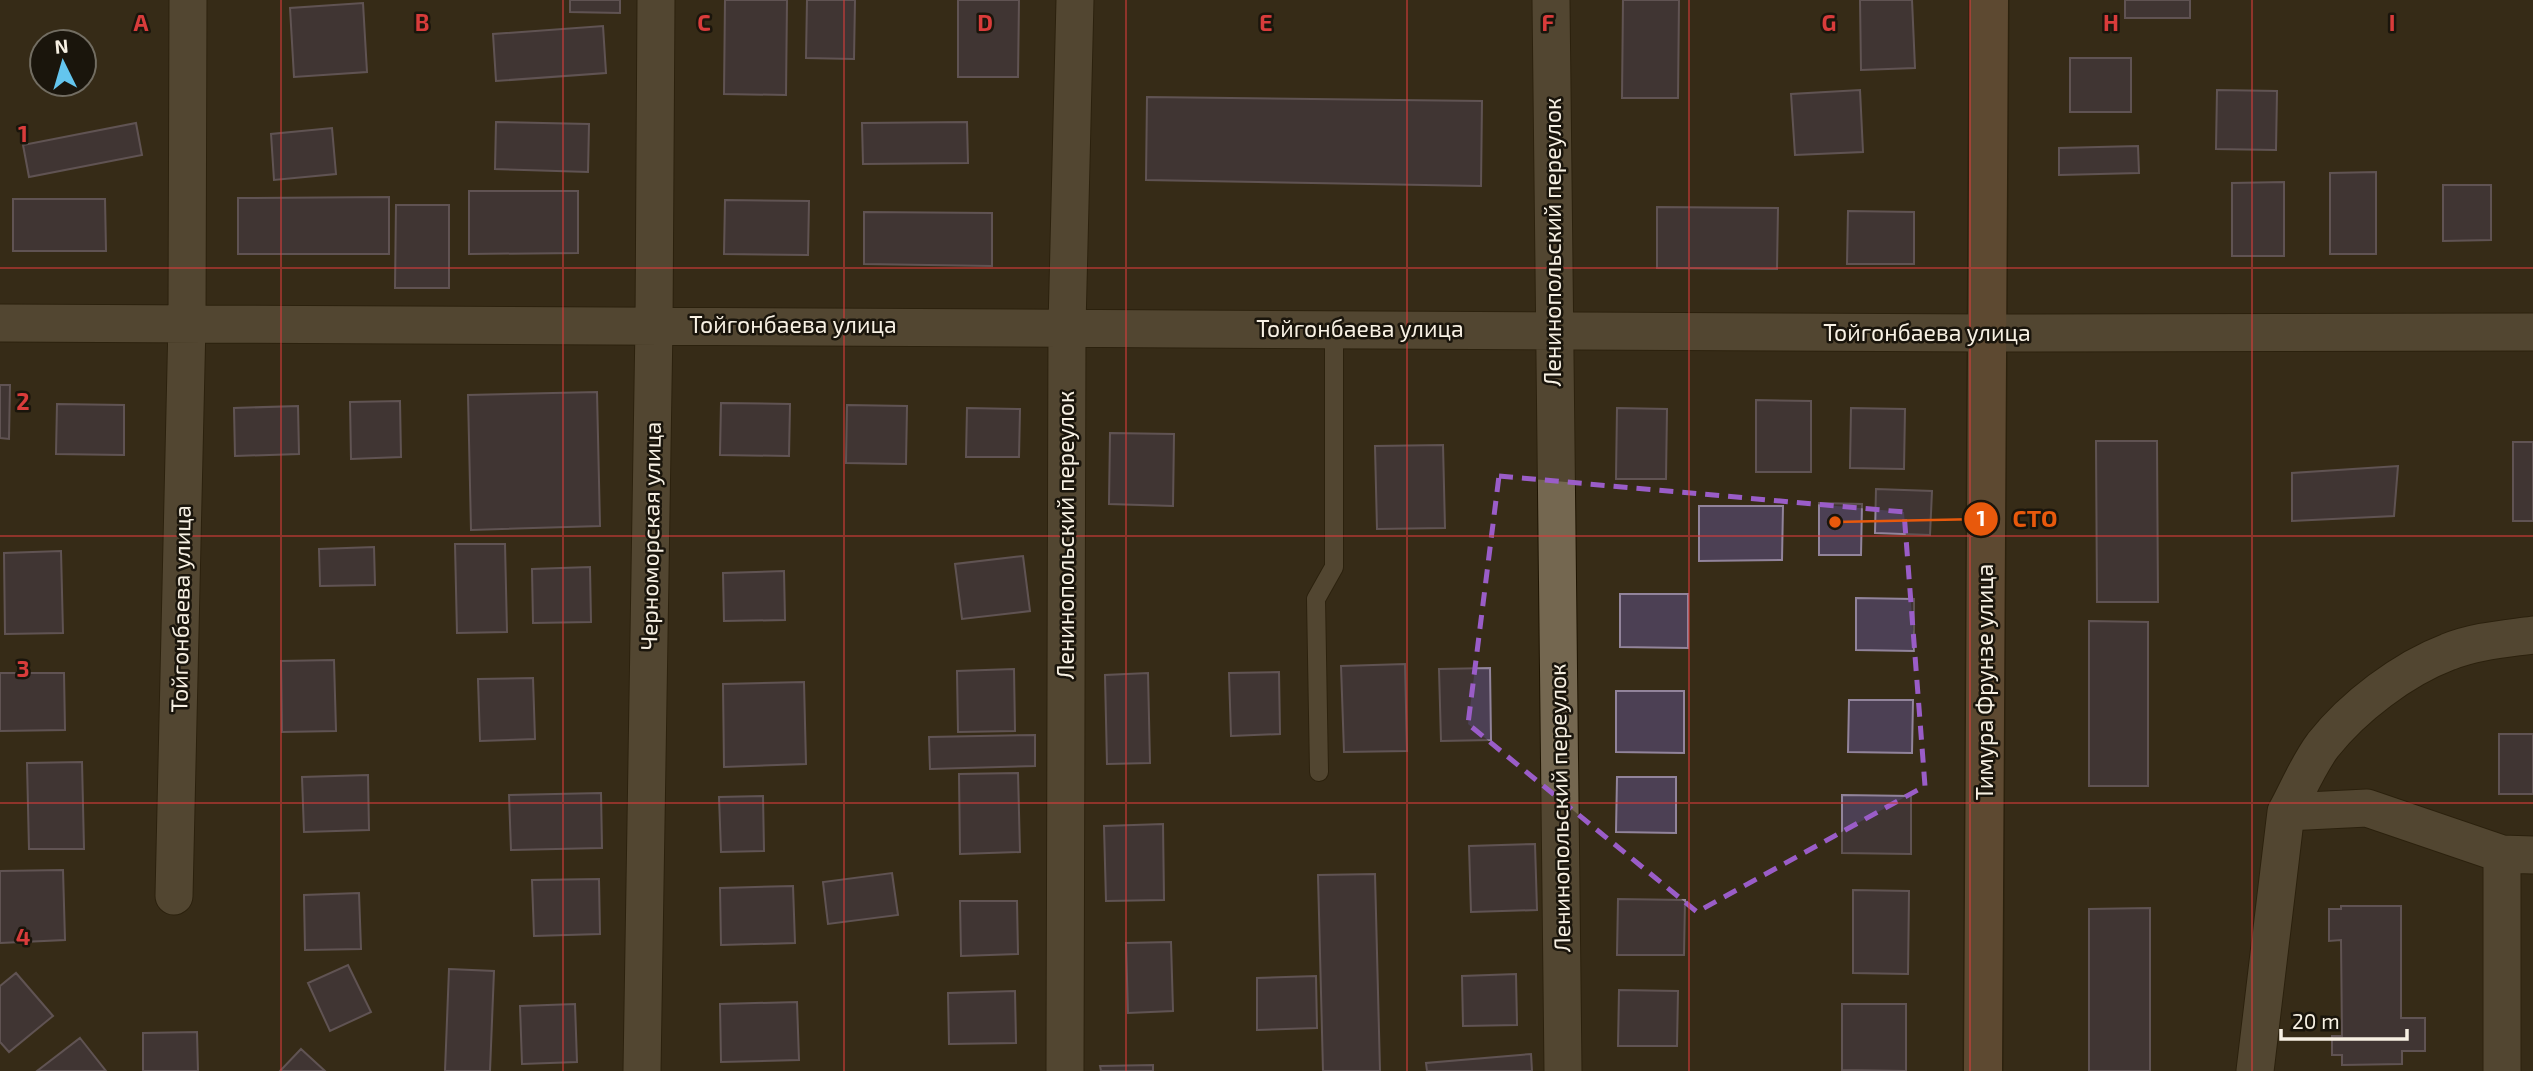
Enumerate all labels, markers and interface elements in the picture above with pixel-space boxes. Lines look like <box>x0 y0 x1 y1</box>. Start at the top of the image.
text: A <box>133 8 149 36</box>
text: B <box>415 8 429 36</box>
text: C <box>697 8 711 36</box>
text: D <box>977 8 993 36</box>
text: E <box>1259 8 1273 36</box>
text: F <box>1542 8 1555 36</box>
text: G <box>1822 8 1836 36</box>
text: H <box>2103 8 2119 36</box>
text: I <box>2389 8 2395 36</box>
north arrow <box>28 28 98 98</box>
text: N <box>54 34 69 58</box>
street label: Ленинопольский переулок <box>1538 98 1567 386</box>
text: 1 <box>18 119 28 147</box>
street label: Тойгонбаева улица <box>689 310 897 339</box>
street label: Тойгонбаева улица <box>1256 314 1464 343</box>
street label: Тойгонбаева улица <box>1823 318 2031 347</box>
text: 2 <box>16 387 30 415</box>
street label: Ленинопольский переулок <box>1051 391 1080 679</box>
street label: Черноморская улица <box>634 421 667 651</box>
callout: СТО <box>1964 496 2071 541</box>
text: СТО <box>2013 503 2057 532</box>
street label: Тойгонбаева улица <box>164 505 197 713</box>
text: 1 <box>1976 505 1986 530</box>
street label: Тимура Фрунзе улица <box>1970 564 1999 800</box>
text: 3 <box>16 654 30 682</box>
street label: Ленинопольский переулок <box>1542 663 1577 953</box>
text: 4 <box>16 922 30 950</box>
scale bar <box>2281 998 2407 1042</box>
text: 20 m <box>2292 1008 2340 1033</box>

